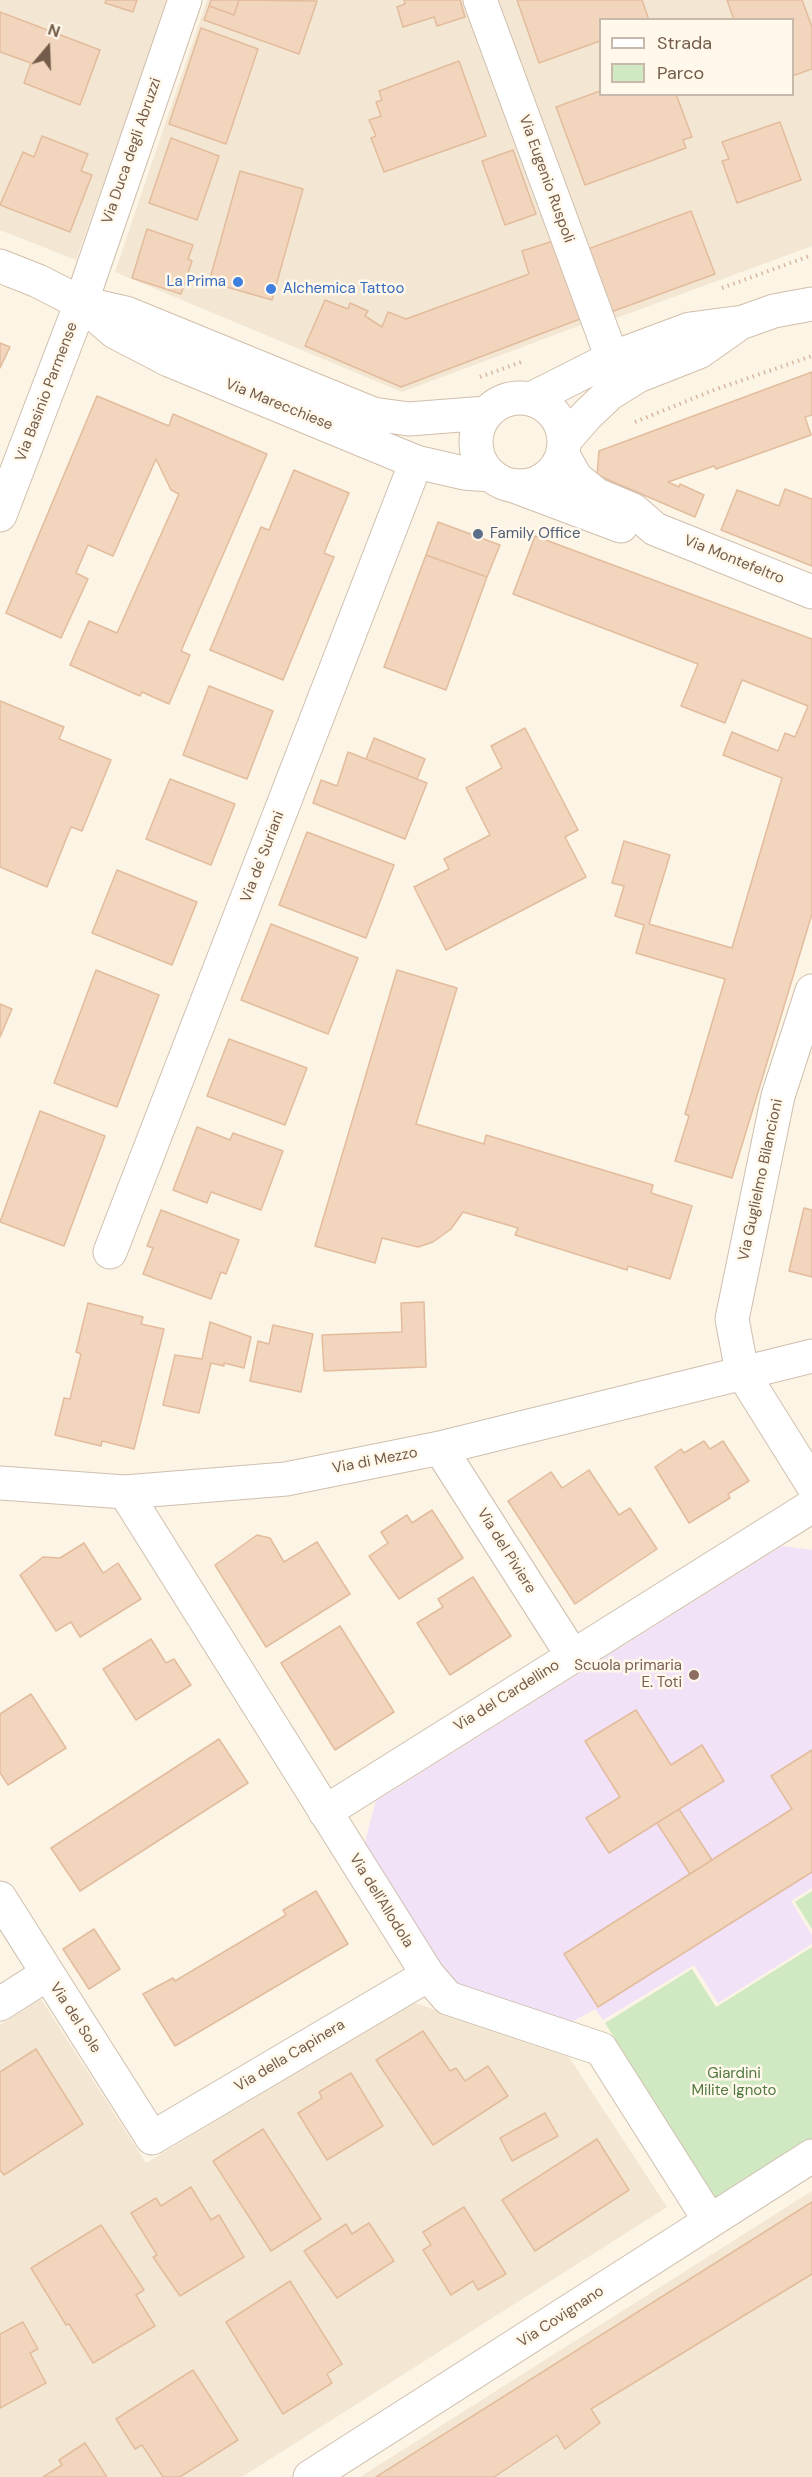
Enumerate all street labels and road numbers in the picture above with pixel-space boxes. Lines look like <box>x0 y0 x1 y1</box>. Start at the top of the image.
street label: Via Duca degli Abruzzi <box>99 76 165 226</box>
street label: Via Eugenio Ruspoli <box>514 113 578 245</box>
street label: Via Basinio Parmense <box>12 320 82 464</box>
street label: Via Marecchiese <box>223 375 335 435</box>
street label: Via Montefeltro <box>681 532 787 588</box>
street label: Via de' Suriani <box>237 809 289 905</box>
street label: Via Guglielmo Bilancioni <box>735 1097 787 1263</box>
street label: Via di Mezzo <box>331 1444 419 1478</box>
street label: Via del Piviere <box>473 1505 539 1597</box>
street label: Via del Cardellino <box>451 1656 563 1736</box>
street label: Via dell'Allodola <box>345 1851 417 1951</box>
street label: Via del Sole <box>46 1979 104 2057</box>
street label: Via della Capinera <box>232 2016 348 2096</box>
street label: Via Covignano <box>514 2282 608 2352</box>

